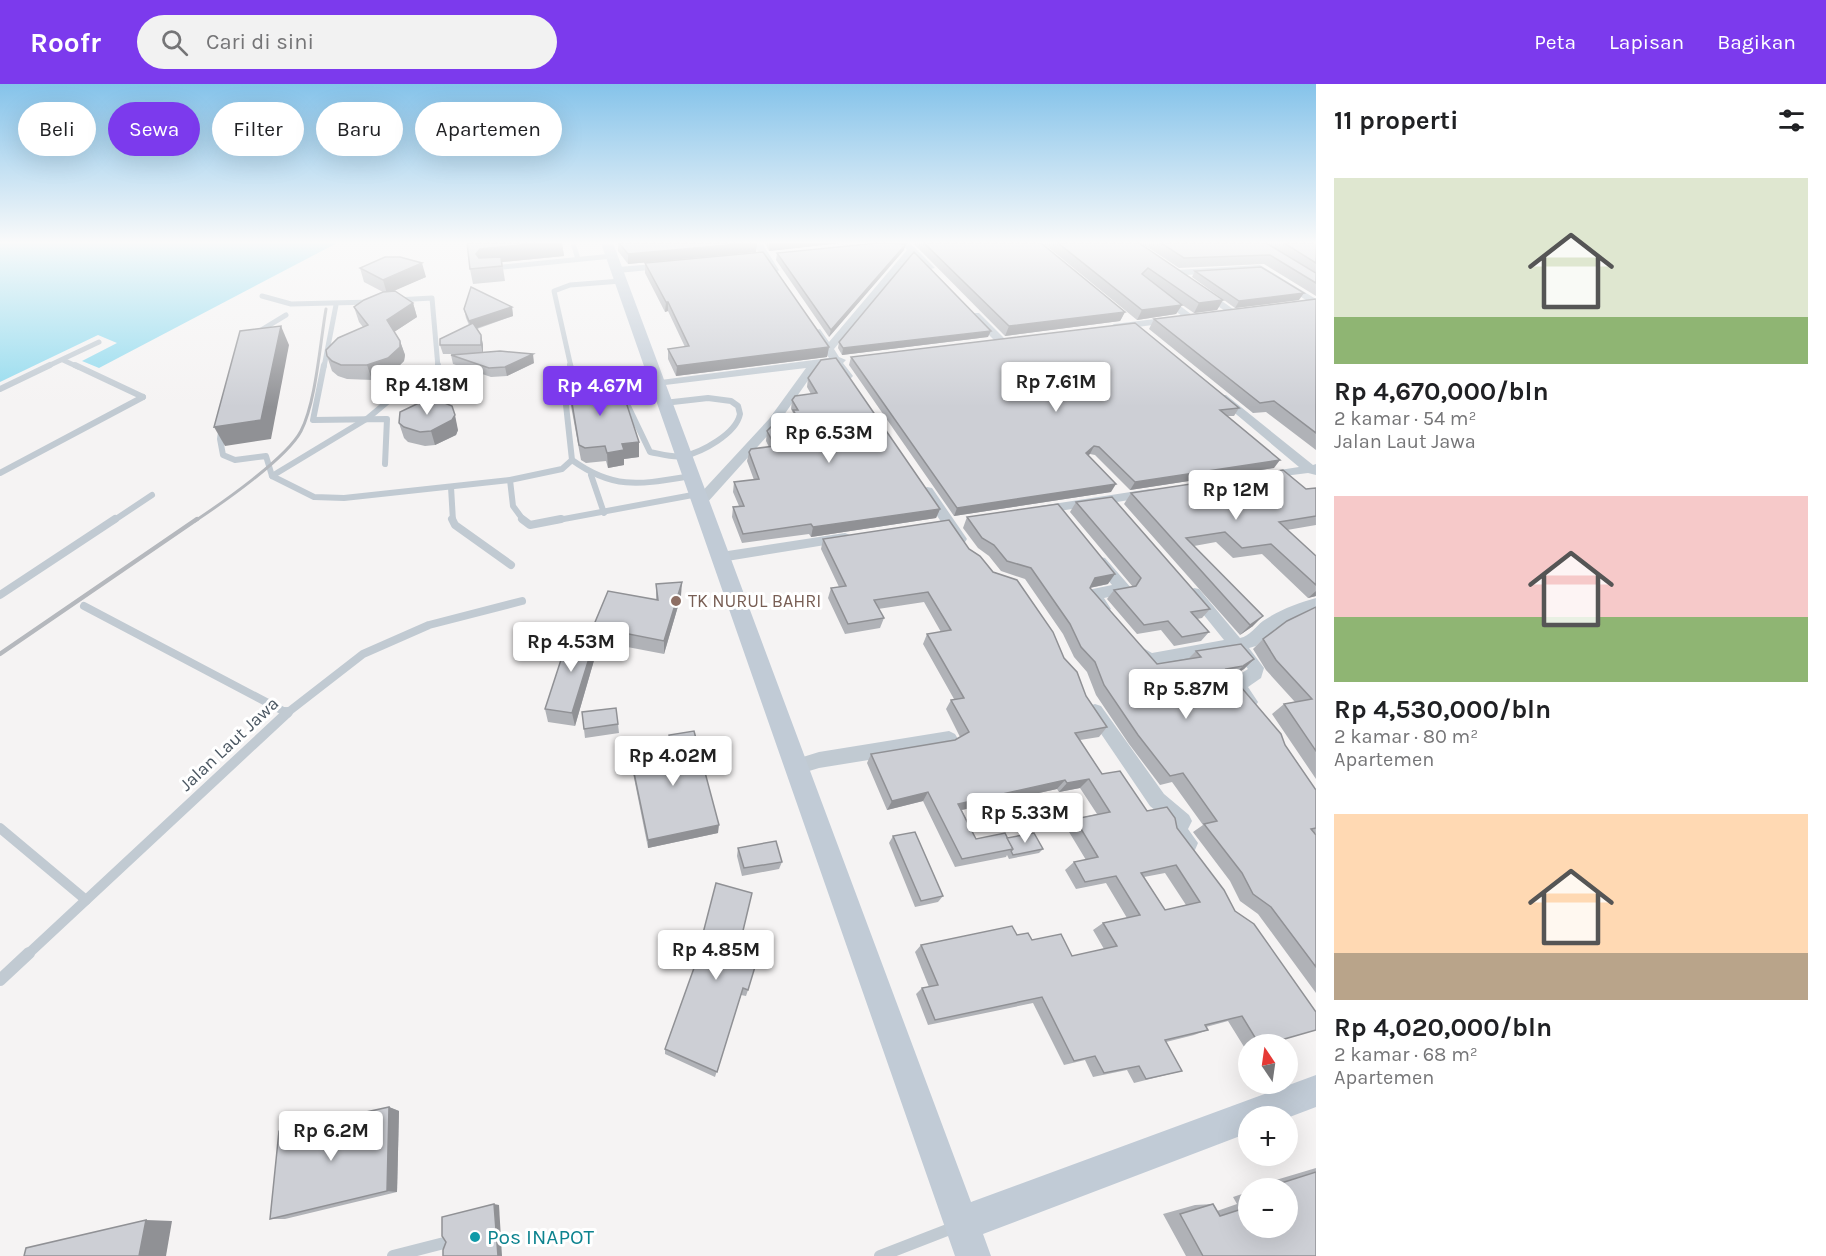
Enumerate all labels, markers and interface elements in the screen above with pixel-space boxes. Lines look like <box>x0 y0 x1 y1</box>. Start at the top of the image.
search box <box>137 15 557 69</box>
text: Roofr <box>30 26 101 59</box>
icon: search <box>158 26 191 59</box>
text: Cari di sini <box>206 29 314 55</box>
text: Peta <box>1534 30 1576 54</box>
text: Lapisan <box>1609 30 1684 54</box>
text: Bagikan <box>1717 30 1796 54</box>
chip: Beli <box>18 102 96 156</box>
chip: Sewa <box>108 102 200 156</box>
chip: Filter <box>212 102 304 156</box>
chip: Baru <box>316 102 403 156</box>
chip: Apartemen <box>415 102 562 156</box>
icon: filters <box>1775 104 1808 137</box>
text: 11 properti <box>1334 105 1459 136</box>
icon: home <box>1517 217 1625 325</box>
pin: Rp 7.61M <box>994 362 1118 413</box>
pin: Rp 4.18M <box>365 365 489 416</box>
pin: Rp 4.67M <box>538 366 662 417</box>
text: Rp 7.61M <box>1015 370 1097 393</box>
text: Rp 4.18M <box>385 373 469 396</box>
text: Rp 4.67M <box>557 374 643 397</box>
text: Rp 4,670,000/bln <box>1334 376 1549 407</box>
text: 2 kamar · 54 m² <box>1334 407 1477 430</box>
pin: Rp 6.53M <box>767 413 891 464</box>
text: Rp 6.53M <box>785 421 873 444</box>
text: Jalan Laut Jawa <box>1334 430 1476 453</box>
pin: Rp 12M <box>1187 470 1285 521</box>
text: Rp 12M <box>1203 478 1269 501</box>
icon: home <box>1517 535 1625 643</box>
place label: TK NURUL BAHRI <box>688 590 821 612</box>
marker: TK NURUL BAHRI <box>669 594 683 608</box>
pin: Rp 4.53M <box>509 622 633 673</box>
text: Rp 4.53M <box>527 630 615 653</box>
pin: Rp 5.87M <box>1124 669 1248 720</box>
text: Rp 5.87M <box>1143 677 1229 700</box>
street label: Jalan Laut Jawa <box>175 692 283 796</box>
text: Rp 4,530,000/bln <box>1334 694 1551 725</box>
text: 2 kamar · 80 m² <box>1334 725 1478 748</box>
pin: Rp 4.02M <box>611 736 735 787</box>
text: Rp 4.02M <box>629 744 717 767</box>
text: Apartemen <box>1334 748 1434 771</box>
pin: Rp 5.33M <box>963 793 1087 844</box>
text: Rp 5.33M <box>981 801 1069 824</box>
icon: home <box>1517 853 1625 961</box>
pin: Rp 4.85M <box>654 930 778 981</box>
text: Rp 4.85M <box>672 938 760 961</box>
text: Rp 4,020,000/bln <box>1334 1012 1552 1043</box>
north arrow <box>1238 1034 1298 1094</box>
map controls <box>1238 1034 1298 1238</box>
text: 2 kamar · 68 m² <box>1334 1043 1478 1066</box>
text: Apartemen <box>1334 1066 1434 1089</box>
button: + <box>1238 1106 1298 1166</box>
pin: Rp 6.2M <box>276 1111 386 1162</box>
text: Rp 6.2M <box>293 1119 369 1142</box>
button: − <box>1238 1178 1298 1238</box>
place label: Pos INAPOT <box>487 1225 595 1249</box>
marker: Pos INAPOT <box>468 1230 482 1244</box>

